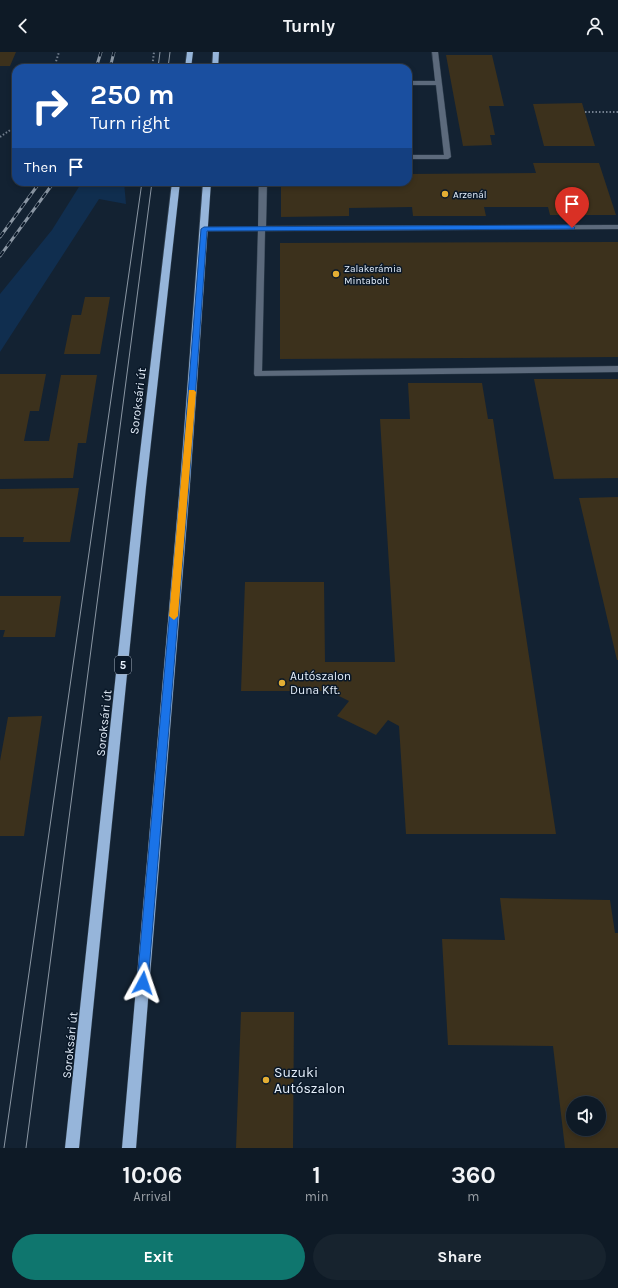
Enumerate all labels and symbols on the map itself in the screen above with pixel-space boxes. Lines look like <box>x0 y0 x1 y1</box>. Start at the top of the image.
pin <box>555 187 589 228</box>
marker: Arzenál <box>440 189 450 199</box>
place label: Arzenál <box>453 189 487 201</box>
place label: Zalakerámia Mintabolt <box>344 263 401 287</box>
marker: Zalakerámia Mintabolt <box>331 269 341 279</box>
street label: Soroksári út <box>127 366 149 435</box>
road number: 5 <box>115 656 131 674</box>
place label: Autószalon Duna Kft. <box>290 669 351 697</box>
marker: Autószalon Duna Kft. <box>277 678 287 688</box>
street label: Soroksári út <box>94 689 115 757</box>
position arrow <box>122 962 164 1004</box>
street label: Soroksári út <box>60 1011 81 1079</box>
place label: Suzuki Autószalon <box>274 1064 345 1097</box>
marker: Suzuki Autószalon <box>261 1075 271 1085</box>

